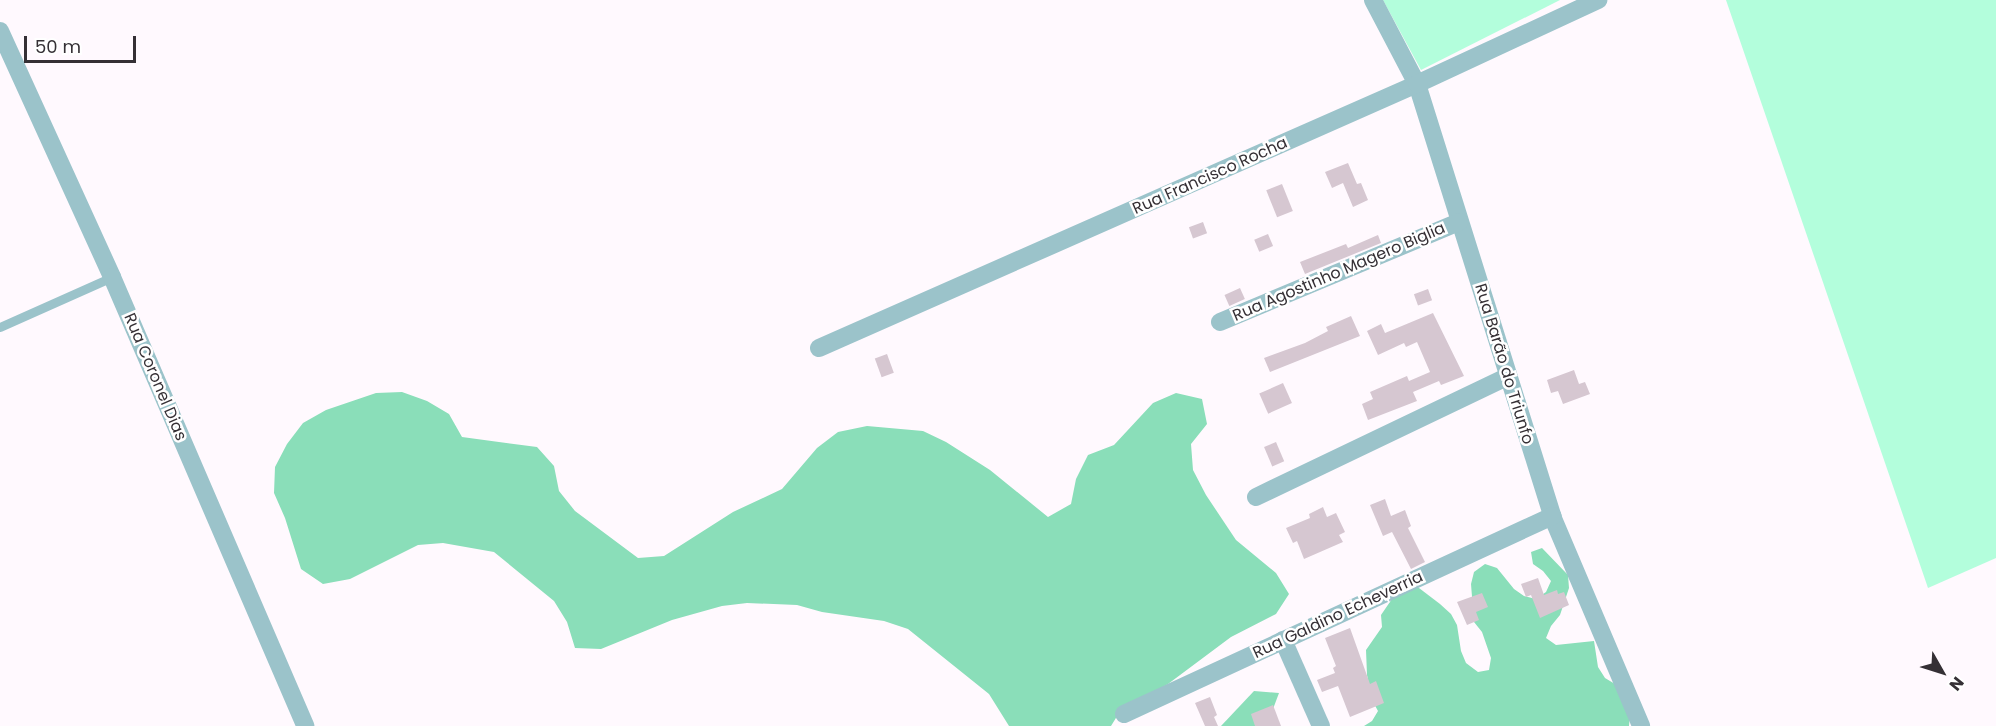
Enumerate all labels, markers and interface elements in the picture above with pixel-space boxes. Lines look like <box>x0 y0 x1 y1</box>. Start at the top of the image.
scale bar <box>27 24 140 62</box>
text: 50 m <box>35 34 81 59</box>
street label: Rua Francisco Rocha <box>1130 133 1290 219</box>
street label: Rua Agostinho Magero Biglia <box>1230 218 1448 326</box>
street label: Rua Barão do Triunfo <box>1470 281 1538 447</box>
street label: Rua Coronel Dias <box>119 310 191 444</box>
street label: Rua Galdino Echeverria <box>1250 567 1426 663</box>
north arrow <box>1912 642 1972 702</box>
text: N <box>1944 672 1969 696</box>

